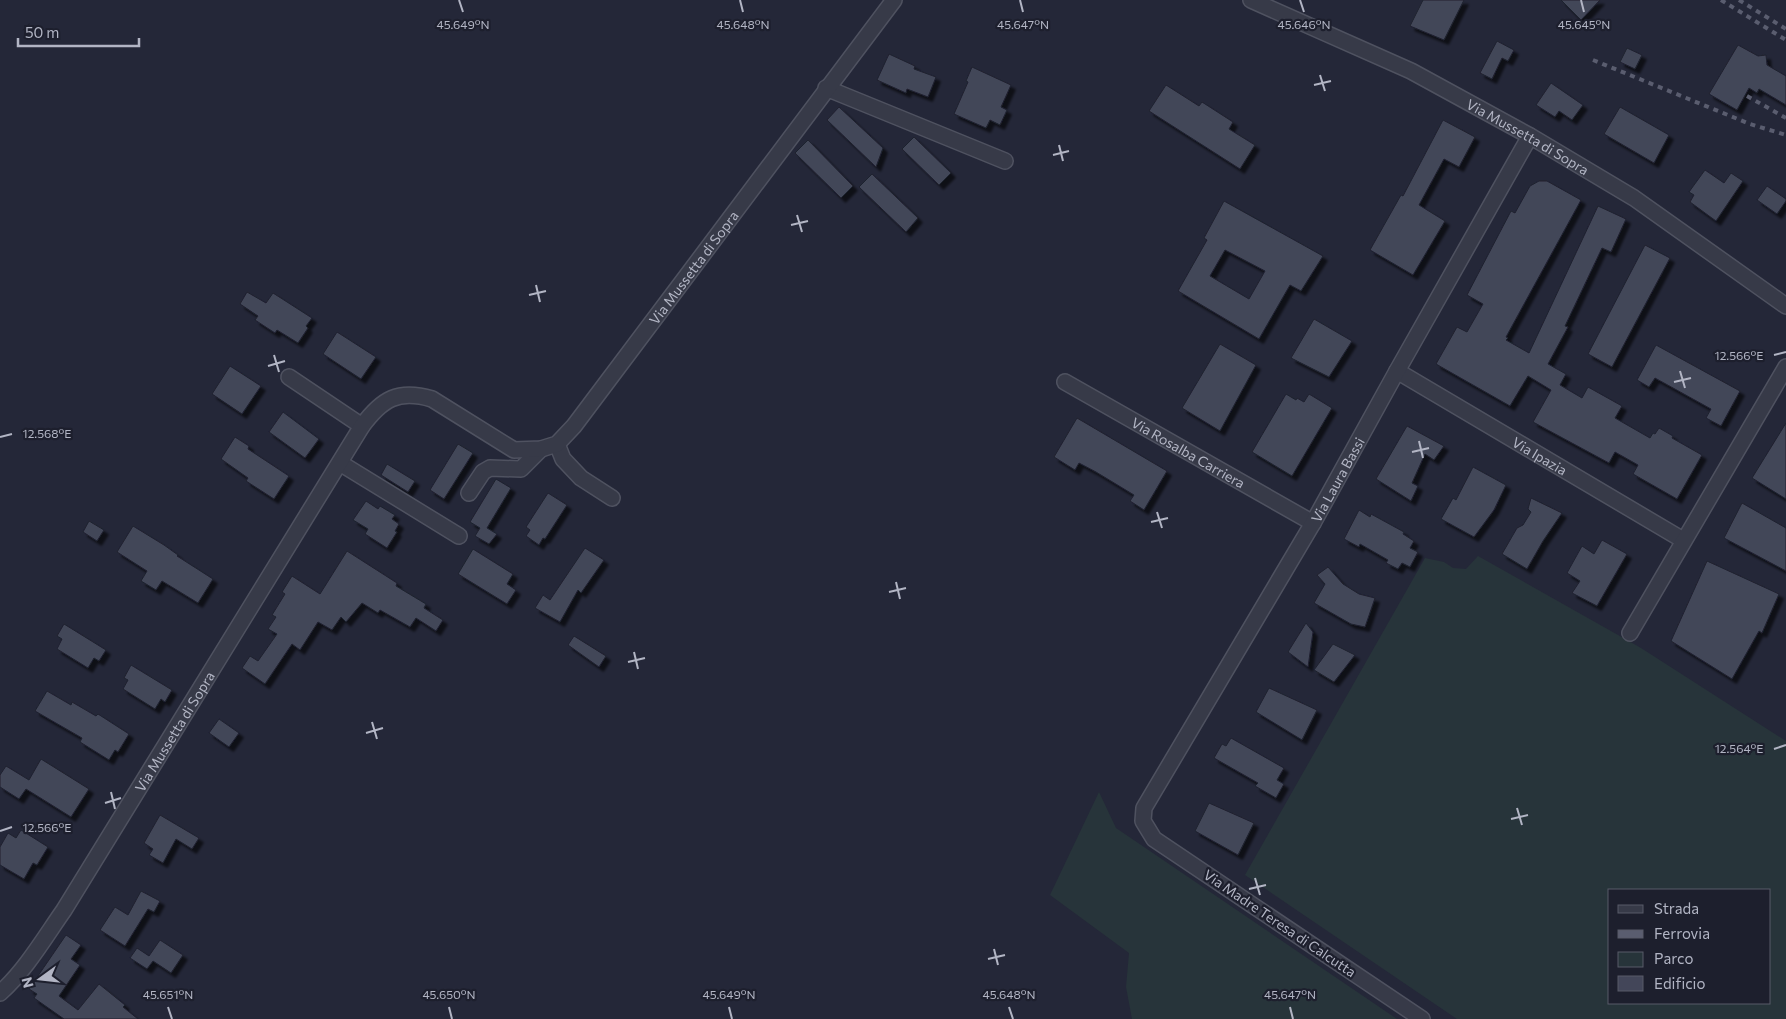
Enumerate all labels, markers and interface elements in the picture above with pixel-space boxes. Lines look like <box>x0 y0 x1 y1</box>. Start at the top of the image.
scale bar <box>18 15 139 47</box>
text: 45.649°N <box>437 17 489 31</box>
text: 45.648°N <box>717 17 769 31</box>
text: 45.647°N <box>997 17 1049 31</box>
text: 45.646°N <box>1278 17 1330 31</box>
text: 45.645°N <box>1558 17 1610 31</box>
text: 50 m <box>25 23 59 41</box>
street label: Via Mussetta di Sopra <box>1464 95 1592 178</box>
street label: Via Mussetta di Sopra <box>645 207 741 328</box>
text: 12.566°E <box>1715 348 1763 362</box>
street label: Via Rosalba Carriera <box>1129 413 1248 491</box>
text: 12.568°E <box>23 426 71 440</box>
street label: Via Ipazia <box>1509 433 1570 478</box>
street label: Via Laura Bassi <box>1307 434 1367 525</box>
street label: Via Mussetta di Sopra <box>131 668 217 794</box>
text: 12.564°E <box>1715 741 1763 755</box>
text: 12.566°E <box>23 820 71 834</box>
street label: Via Madre Teresa di Calcutta <box>1201 866 1359 980</box>
legend <box>1608 889 1771 1004</box>
text: Strada <box>1654 899 1699 917</box>
text: Ferrovia <box>1654 924 1710 942</box>
text: Parco <box>1654 949 1693 967</box>
north arrow <box>15 954 65 1004</box>
text: Edificio <box>1654 974 1705 992</box>
text: N <box>17 975 37 990</box>
text: 45.651°N <box>143 987 193 1001</box>
text: 45.650°N <box>422 987 476 1001</box>
text: 45.649°N <box>703 987 755 1001</box>
text: 45.648°N <box>983 987 1035 1001</box>
text: 45.647°N <box>1264 987 1316 1001</box>

